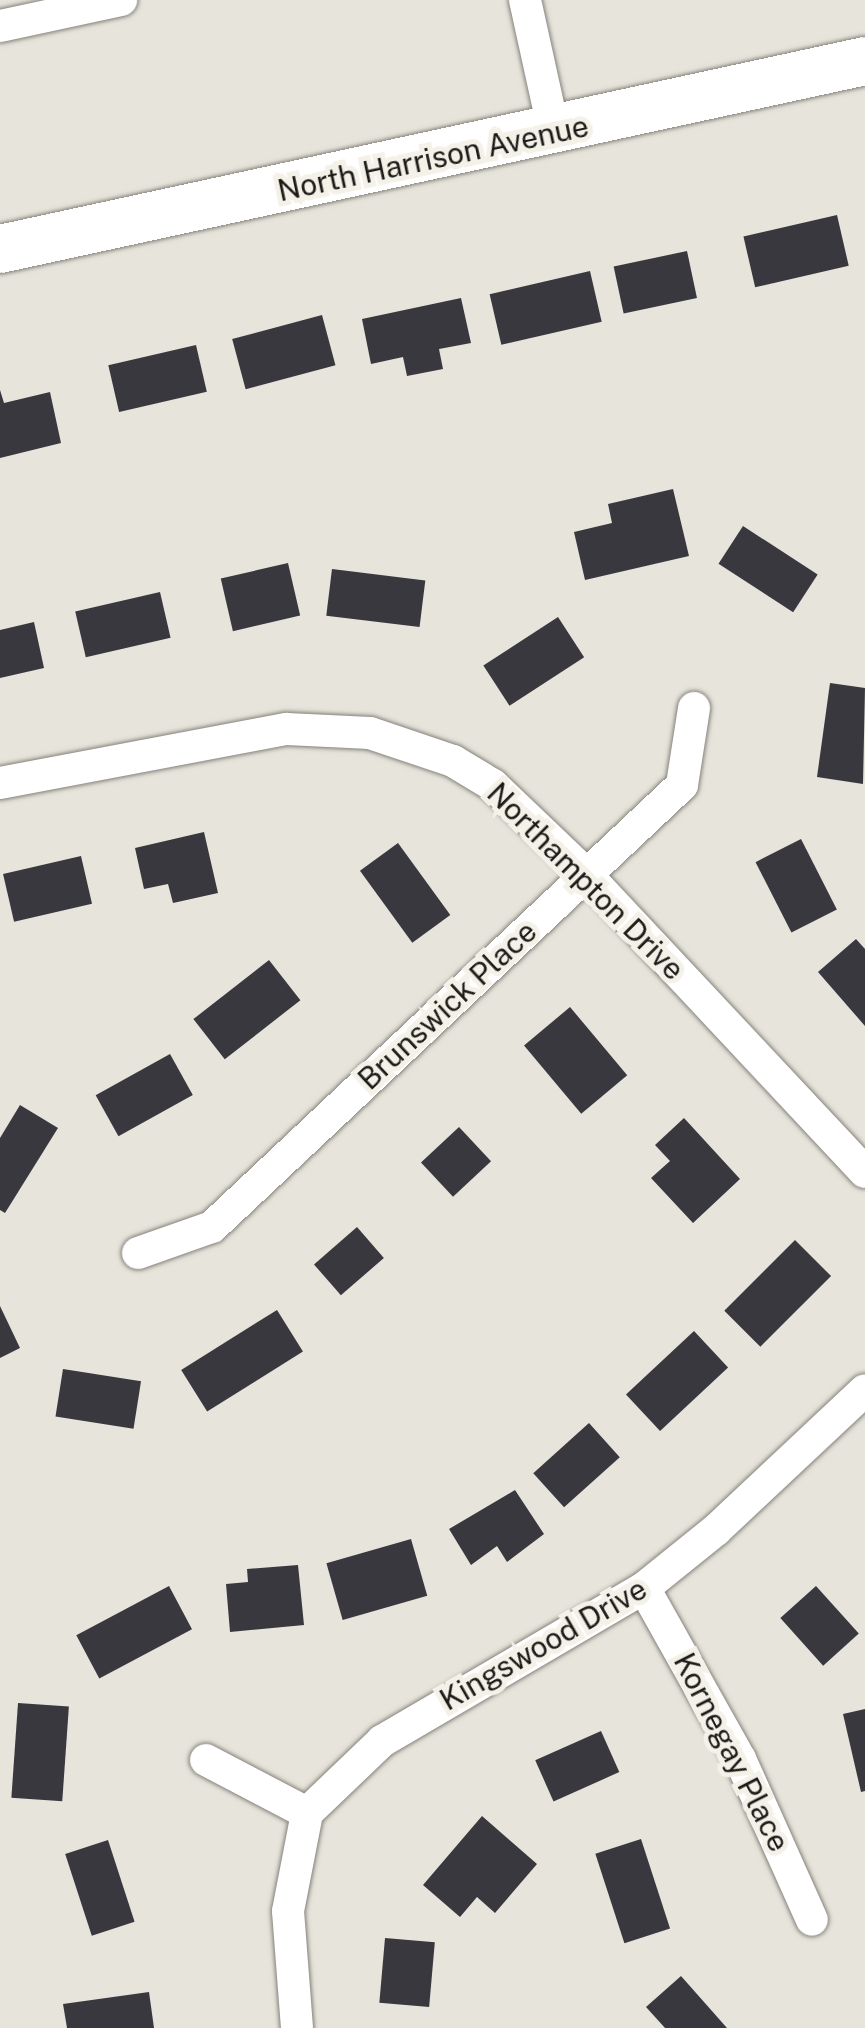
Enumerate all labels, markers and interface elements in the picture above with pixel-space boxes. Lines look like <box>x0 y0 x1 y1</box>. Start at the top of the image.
street label: North Harrison Avenue <box>274 107 592 209</box>
street label: Northampton Drive <box>480 775 692 987</box>
street label: Brunswick Place <box>350 913 544 1097</box>
street label: Kingswood Drive <box>433 1570 653 1718</box>
street label: Kornegay Place <box>666 1647 798 1857</box>

